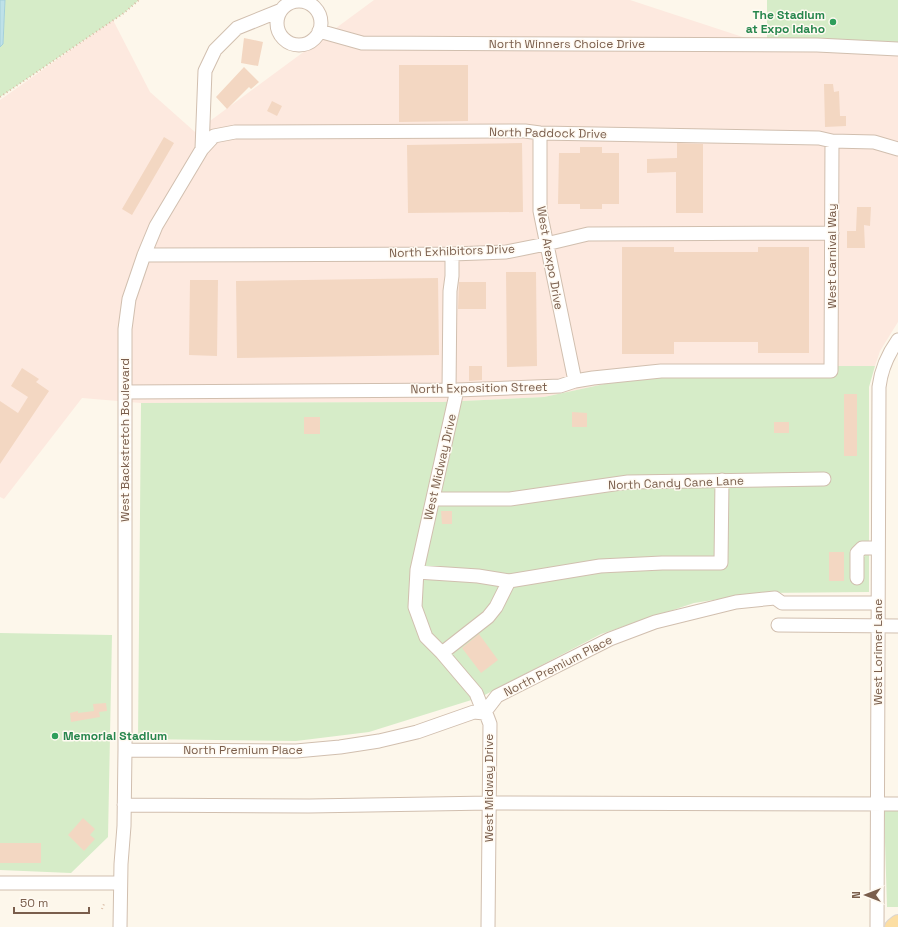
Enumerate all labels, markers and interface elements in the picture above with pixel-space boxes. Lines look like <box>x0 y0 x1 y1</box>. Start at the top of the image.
place label: The Stadium at Expo Idaho <box>746 7 825 37</box>
marker: The Stadium at Expo Idaho <box>828 17 838 27</box>
street label: North Winners Choice Drive <box>489 36 645 52</box>
street label: North Paddock Drive <box>489 124 607 142</box>
street label: West Carnival Way <box>824 203 840 309</box>
street label: West Arexpo Drive <box>533 205 567 311</box>
street label: North Exhibitors Drive <box>389 241 515 261</box>
street label: West Backstretch Boulevard <box>117 358 133 522</box>
street label: North Exposition Street <box>410 379 548 397</box>
street label: West Midway Drive <box>420 412 460 522</box>
street label: North Candy Cane Lane <box>608 473 744 493</box>
street label: West Lorimer Lane <box>870 599 886 705</box>
street label: North Premium Place <box>501 632 615 700</box>
place label: Memorial Stadium <box>63 728 167 744</box>
marker: Memorial Stadium <box>50 731 60 741</box>
street label: West Midway Drive <box>481 734 497 842</box>
street label: North Premium Place <box>183 742 303 758</box>
north arrow <box>846 875 886 915</box>
scale bar <box>14 889 89 915</box>
text: N <box>849 891 863 899</box>
text: 50 m <box>20 895 48 911</box>

